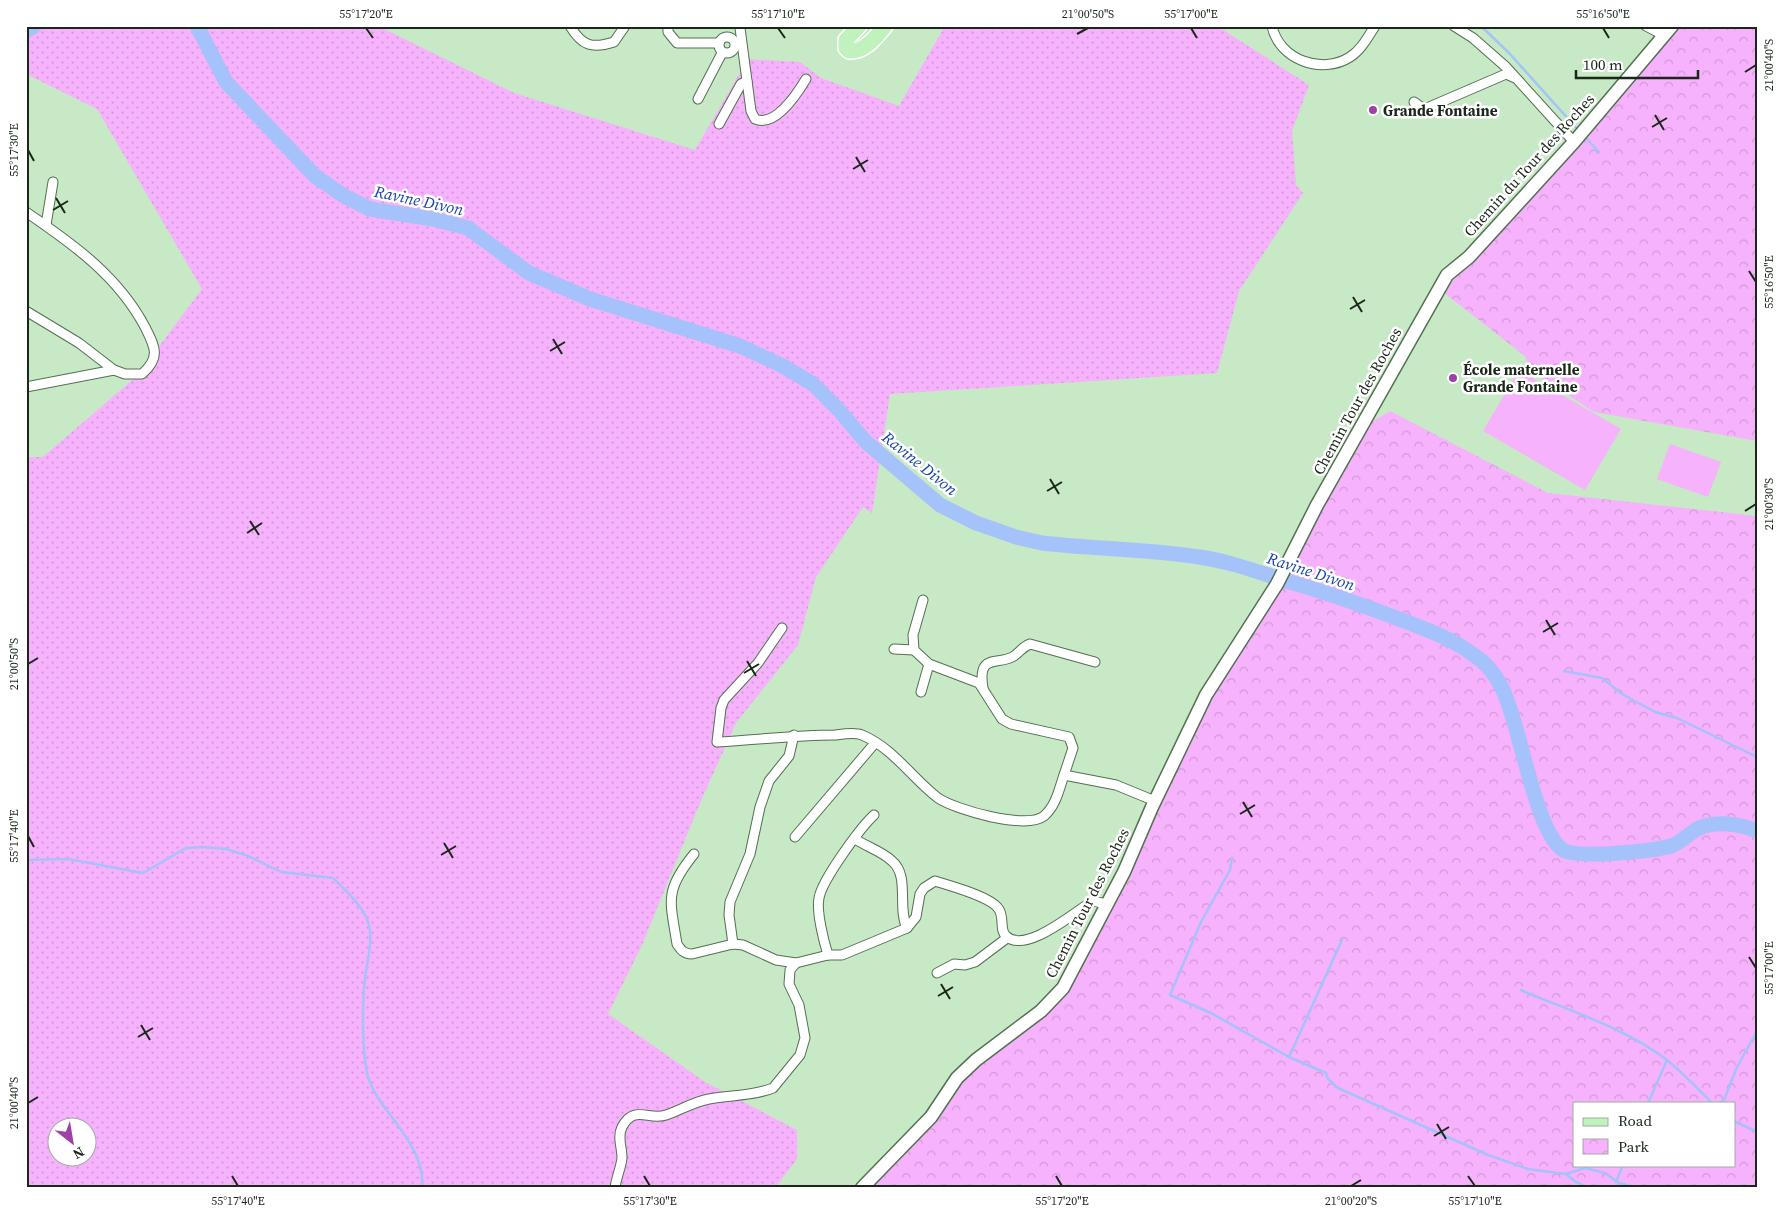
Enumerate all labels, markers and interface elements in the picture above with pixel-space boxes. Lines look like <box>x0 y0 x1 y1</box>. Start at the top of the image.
text: 55°17'20"E <box>339 6 393 22</box>
text: 55°17'10"E <box>751 6 805 22</box>
text: 21°00'50"S <box>1062 6 1114 22</box>
text: 55°17'00"E <box>1164 6 1218 22</box>
text: 55°16'50"E <box>1576 6 1630 22</box>
text: 21°00'40"S <box>1761 39 1777 91</box>
scale bar <box>1576 48 1698 80</box>
text: 100 m <box>1583 54 1623 75</box>
street label: Chemin du Tour des Roches <box>1459 89 1599 241</box>
place label: Grande Fontaine <box>1383 100 1498 121</box>
marker: Grande Fontaine <box>1367 104 1379 116</box>
text: 55°17'30"E <box>6 123 22 177</box>
water label: Ravine Divon <box>371 180 466 220</box>
text: 55°16'50"E <box>1761 255 1777 309</box>
street label: Chemin Tour des Roches <box>1308 324 1406 478</box>
place label: École maternelle Grande Fontaine <box>1463 359 1580 397</box>
marker: École maternelle Grande Fontaine <box>1447 372 1459 384</box>
water label: Ravine Divon <box>877 425 962 500</box>
text: 21°00'30"S <box>1761 478 1777 530</box>
water label: Ravine Divon <box>1264 546 1357 595</box>
text: 21°00'50"S <box>6 638 22 690</box>
text: 55°17'40"E <box>6 809 22 863</box>
street label: Chemin Tour des Roches <box>1040 825 1134 981</box>
text: 55°17'00"E <box>1761 941 1777 995</box>
text: 21°00'40"S <box>6 1077 22 1129</box>
legend <box>1573 1102 1736 1166</box>
text: Road <box>1618 1110 1652 1131</box>
north arrow <box>48 1116 98 1166</box>
text: Park <box>1618 1136 1650 1157</box>
text: N <box>69 1142 88 1164</box>
text: 55°17'40"E <box>211 1193 265 1209</box>
text: 55°17'30"E <box>623 1193 677 1209</box>
text: 55°17'20"E <box>1035 1193 1089 1209</box>
text: 21°00'20"S <box>1325 1193 1377 1209</box>
text: 55°17'10"E <box>1448 1193 1502 1209</box>

